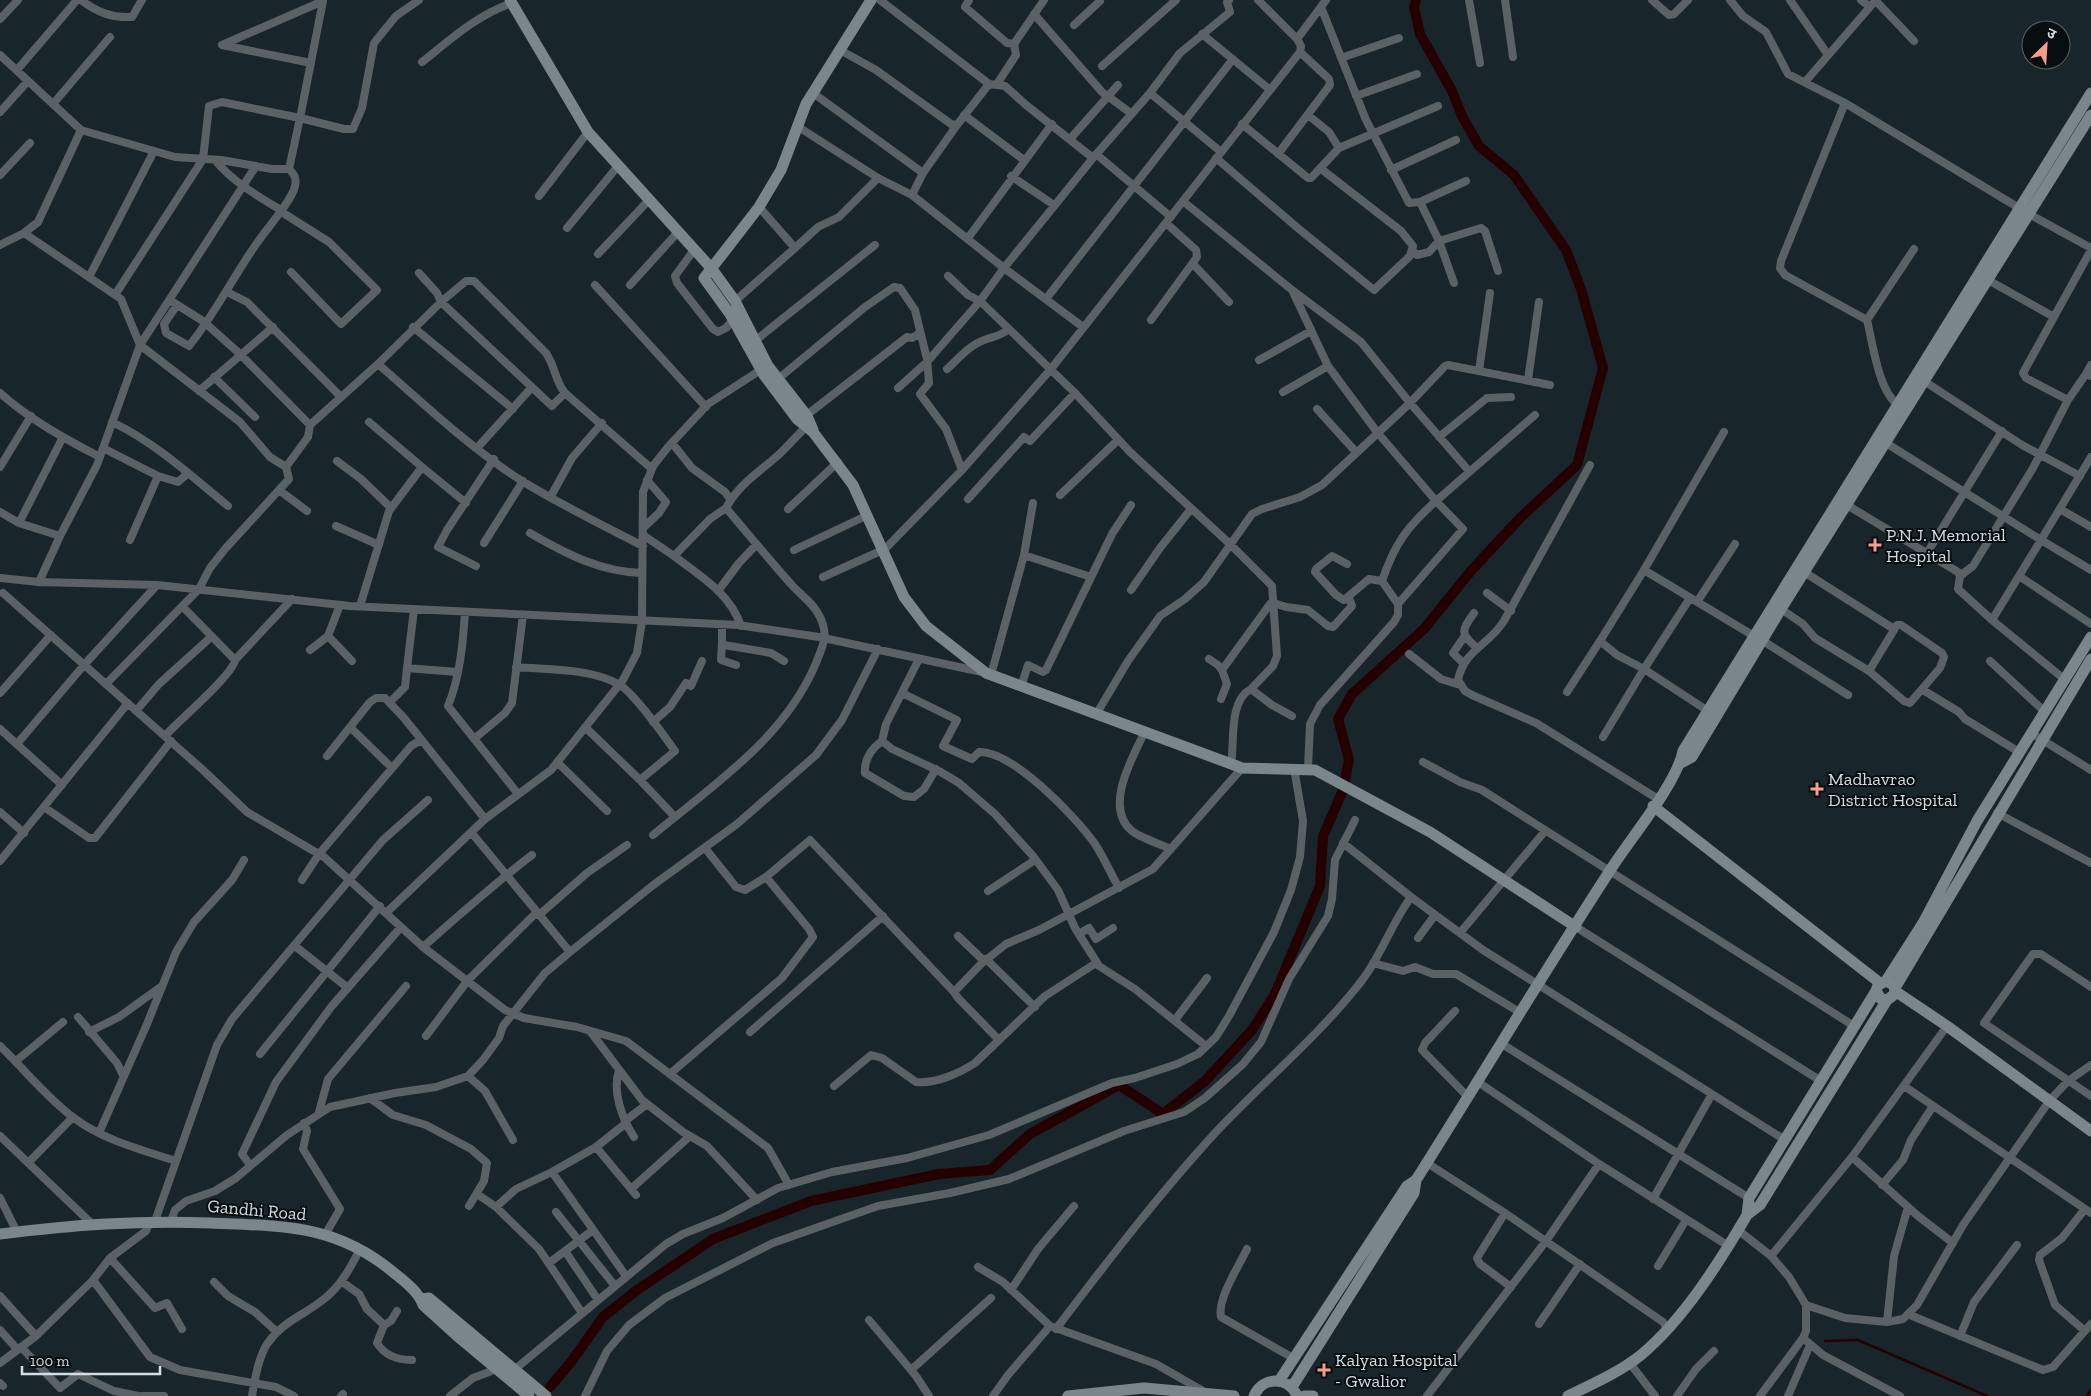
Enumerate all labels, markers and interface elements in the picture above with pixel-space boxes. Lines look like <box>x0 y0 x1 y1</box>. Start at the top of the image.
north arrow <box>2021 20 2071 70</box>
text: उ <box>2044 24 2059 43</box>
place label: P.N.J. Memorial Hospital <box>1886 524 2006 567</box>
marker: P.N.J. Memorial Hospital <box>1868 538 1882 552</box>
place label: Madhavrao District Hospital <box>1828 768 1958 811</box>
marker: Madhavrao District Hospital <box>1810 782 1824 796</box>
street label: Gandhi Road <box>207 1195 308 1225</box>
scale bar <box>22 1344 160 1376</box>
place label: Kalyan Hospital - Gwalior <box>1335 1349 1458 1392</box>
text: 100 m <box>30 1352 69 1370</box>
marker: Kalyan Hospital - Gwalior <box>1317 1363 1331 1377</box>

